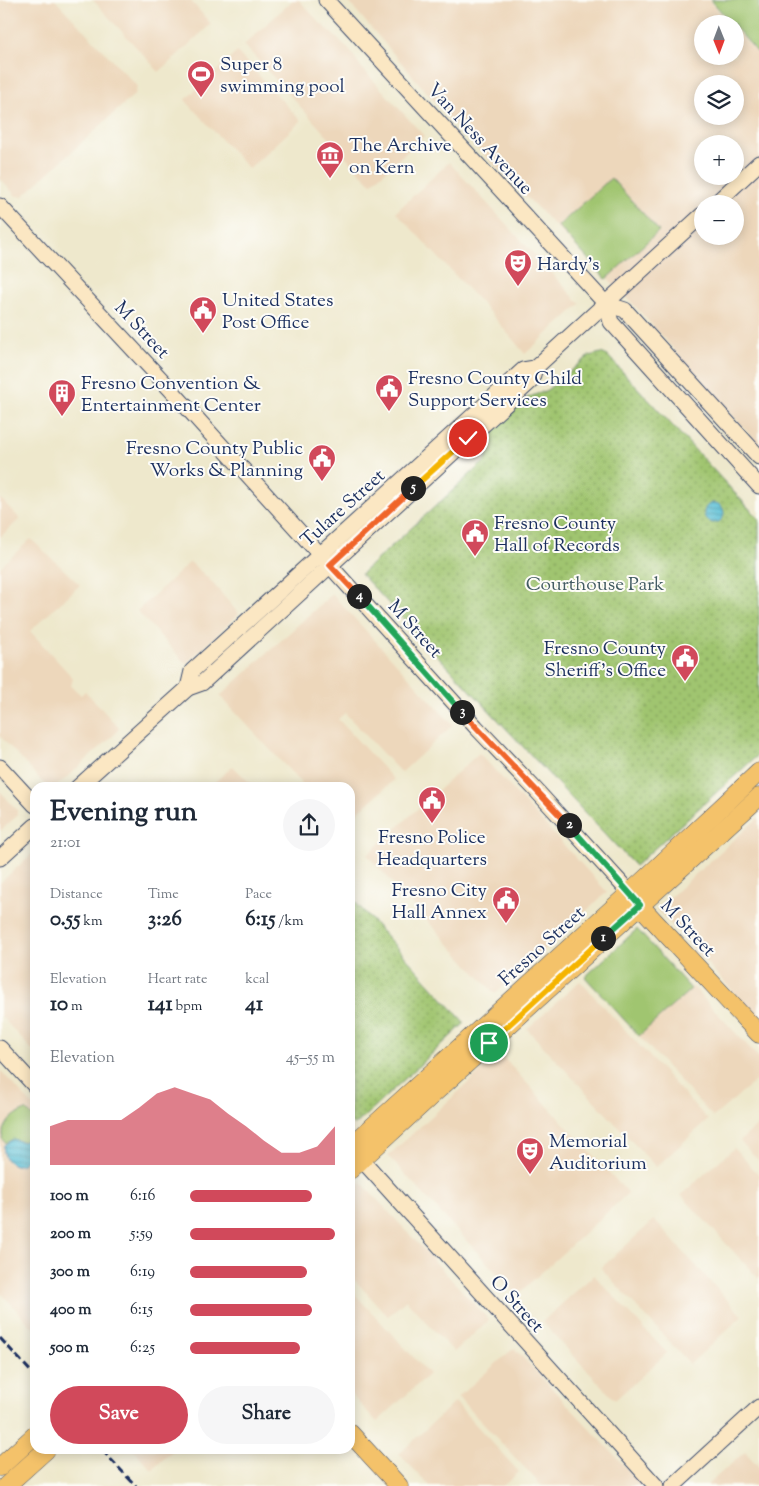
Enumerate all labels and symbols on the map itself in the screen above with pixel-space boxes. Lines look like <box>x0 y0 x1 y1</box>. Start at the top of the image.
north arrow <box>694 15 744 65</box>
place label: Super 8 swimming pool <box>220 52 345 101</box>
sports icon: Super 8 swimming pool <box>186 59 216 98</box>
street label: Van Ness Avenue <box>420 78 538 202</box>
place label: The Archive on Kern <box>349 133 452 182</box>
museum icon: The Archive on Kern <box>315 140 345 179</box>
theatre icon: Hardy's <box>503 248 533 287</box>
place label: Hardy's <box>537 252 600 279</box>
place label: United States Post Office <box>222 288 333 337</box>
public building icon: United States Post Office <box>188 295 218 334</box>
street label: M Street <box>107 296 175 366</box>
place label: Fresno County Child Support Services <box>408 366 582 415</box>
place label: Fresno Convention & Entertainment Center <box>81 371 261 420</box>
public building icon: Fresno County Child Support Services <box>374 373 404 412</box>
building icon: Fresno Convention & Entertainment Center <box>47 378 77 417</box>
pin <box>447 417 489 459</box>
place label: Fresno County Public Works & Planning <box>126 436 303 485</box>
public building icon: Fresno County Public Works & Planning <box>307 443 337 482</box>
street label: Tulare Street <box>295 463 392 554</box>
pin: 5 <box>400 476 426 500</box>
place label: Fresno County Hall of Records <box>494 511 620 560</box>
public building icon: Fresno County Hall of Records <box>460 518 490 557</box>
park label: Courthouse Park <box>526 572 665 599</box>
pin: 4 <box>346 584 372 608</box>
street label: M Street <box>380 594 448 665</box>
place label: Fresno County Sheriff's Office <box>544 636 667 685</box>
public building icon: Fresno County Sheriff's Office <box>670 643 700 682</box>
pin: 3 <box>450 700 474 724</box>
public building icon: Fresno Police Headquarters <box>417 785 447 824</box>
pin: 2 <box>556 812 582 838</box>
place label: Fresno Police Headquarters <box>377 825 487 874</box>
place label: Fresno City Hall Annex <box>392 878 488 927</box>
public building icon: Fresno City Hall Annex <box>491 885 521 924</box>
street label: M Street <box>653 894 721 964</box>
street label: Fresno Street <box>493 900 592 993</box>
pin: 1 <box>590 926 616 950</box>
pin <box>468 1022 510 1064</box>
place label: Memorial Auditorium <box>549 1129 647 1178</box>
theatre icon: Memorial Auditorium <box>515 1136 545 1175</box>
street label: O Street <box>483 1270 550 1340</box>

